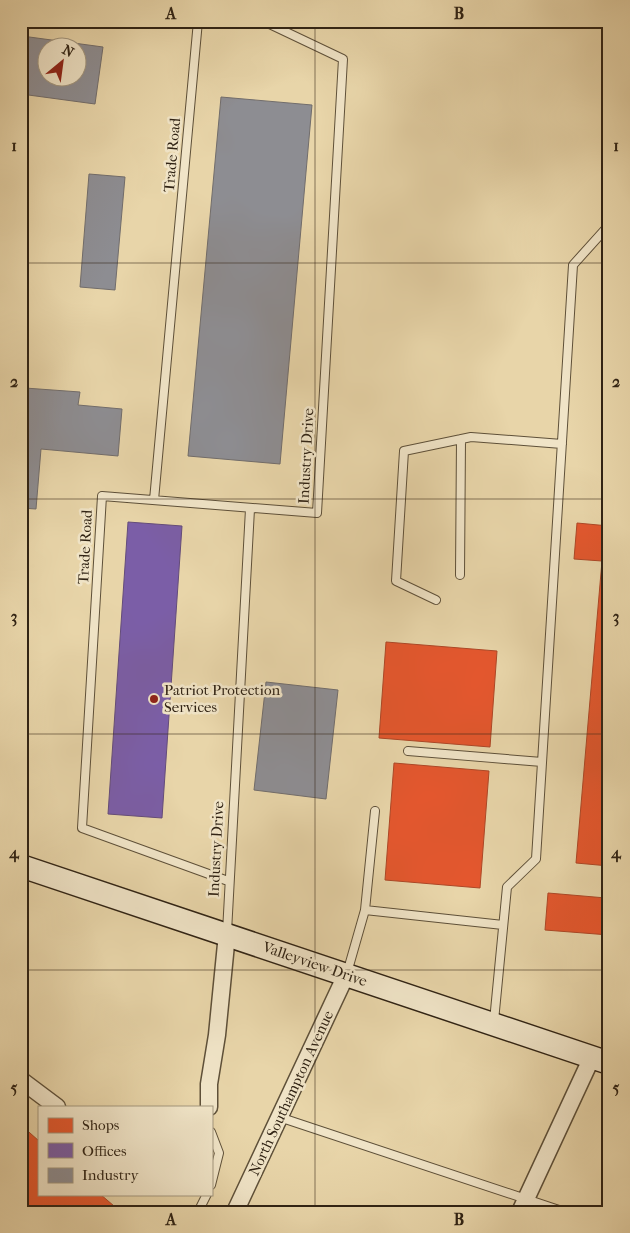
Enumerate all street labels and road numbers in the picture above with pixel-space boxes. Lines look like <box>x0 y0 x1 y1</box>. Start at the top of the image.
street label: Trade Road <box>160 116 184 193</box>
street label: Industry Drive <box>294 407 318 505</box>
street label: Trade Road <box>74 508 96 585</box>
street label: Industry Drive <box>204 800 228 898</box>
street label: Valleyview Drive <box>259 937 370 990</box>
street label: North Southampton Avenue <box>245 1007 337 1178</box>

